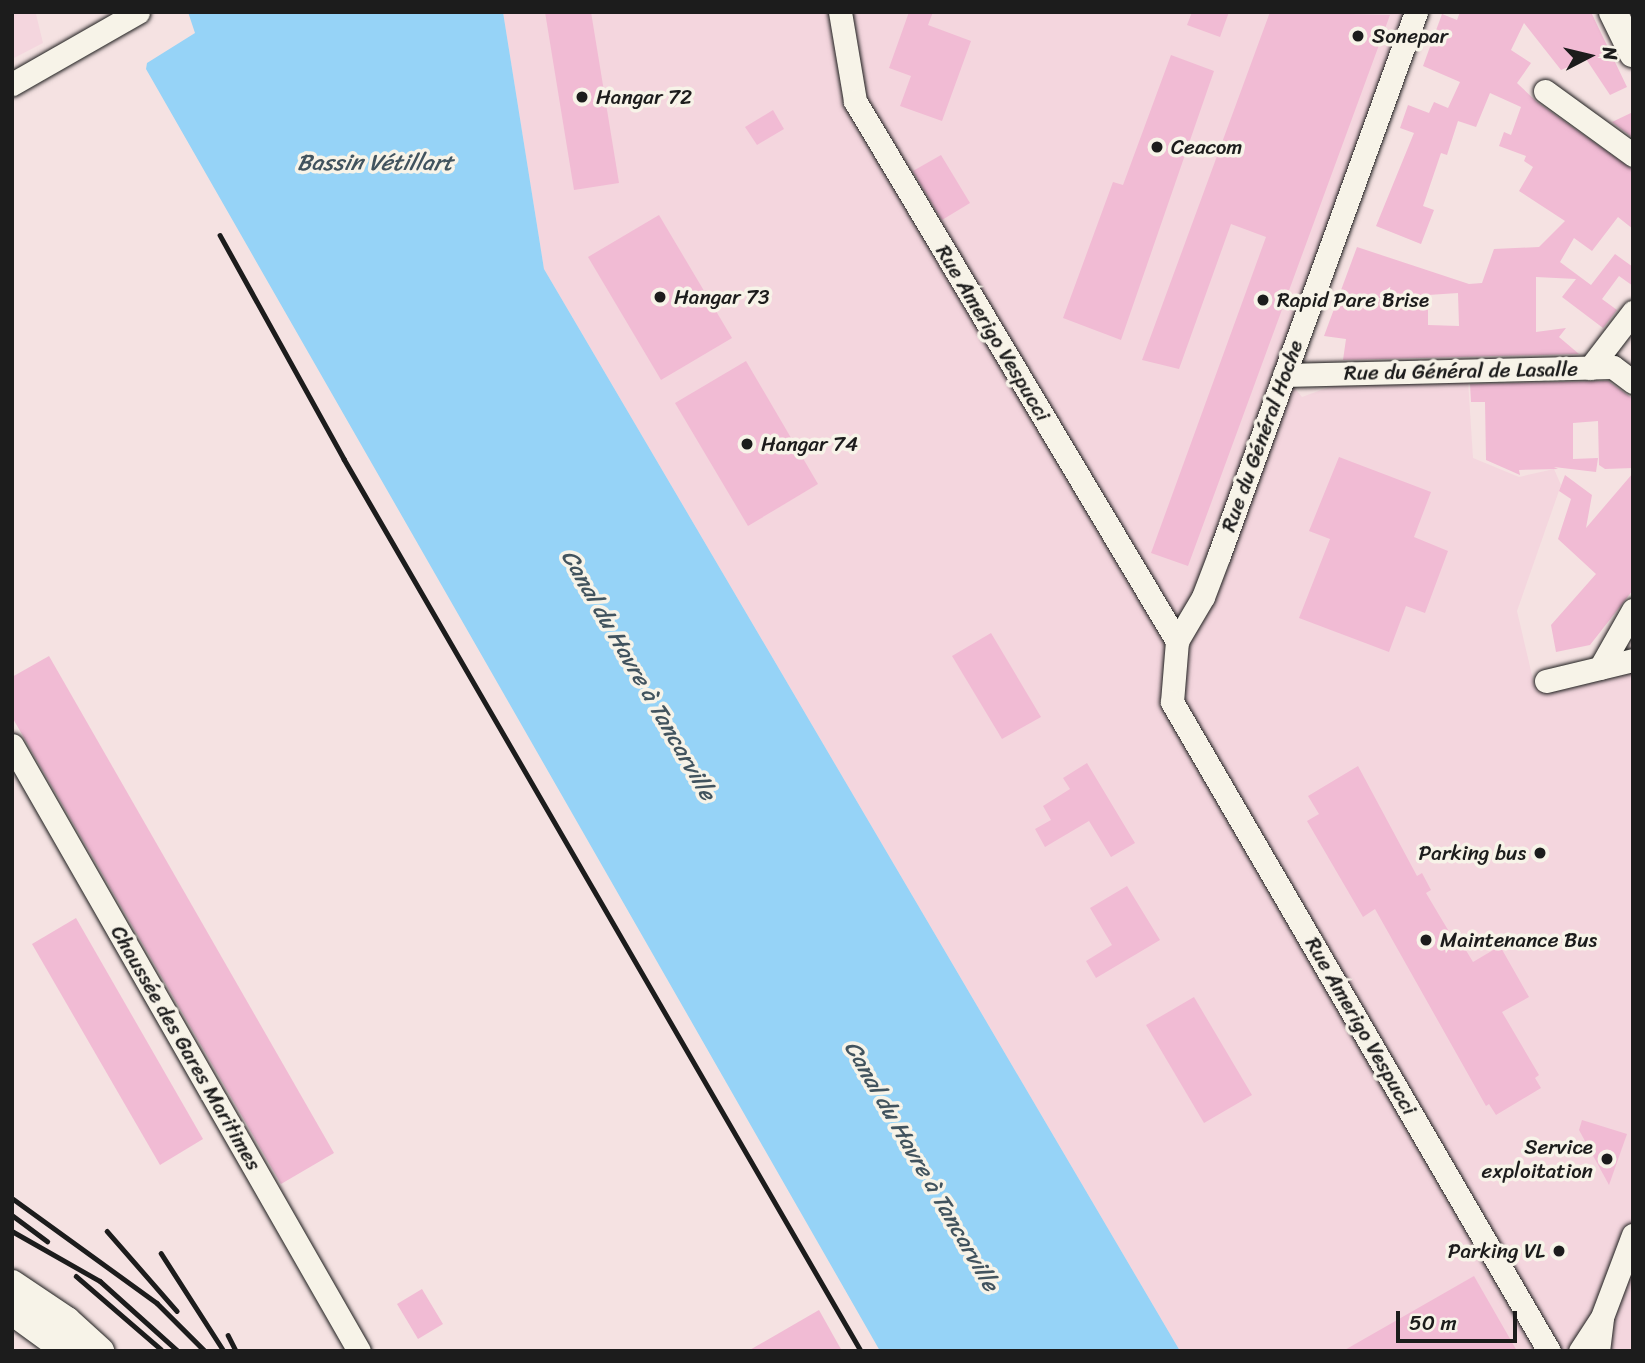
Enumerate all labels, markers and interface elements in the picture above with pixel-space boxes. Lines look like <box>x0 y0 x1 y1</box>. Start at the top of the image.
north arrow <box>1554 21 1624 91</box>
place label: Sonepar <box>1372 23 1448 49</box>
marker: Sonepar <box>1350 28 1366 44</box>
text: N <box>1593 45 1628 62</box>
place label: Hangar 72 <box>596 84 692 110</box>
marker: Hangar 72 <box>574 89 590 105</box>
place label: Ceacom <box>1171 134 1242 160</box>
marker: Ceacom <box>1149 139 1165 155</box>
water label: Bassin Vétillart <box>297 149 453 177</box>
street label: Rue Amerigo Vespucci <box>930 240 1056 426</box>
place label: Hangar 73 <box>674 284 769 310</box>
place label: Rapid Pare Brise <box>1277 287 1430 313</box>
marker: Hangar 73 <box>652 289 668 305</box>
marker: Rapid Pare Brise <box>1255 292 1271 308</box>
street label: Rue du Général Hoche <box>1216 337 1308 535</box>
street label: Rue du Général de Lasalle <box>1344 356 1578 386</box>
place label: Hangar 74 <box>761 431 858 457</box>
marker: Hangar 74 <box>739 436 755 452</box>
water label: Canal du Havre à Tancarville <box>555 545 721 805</box>
place label: Parking bus <box>1417 840 1526 866</box>
marker: Parking bus <box>1532 845 1548 861</box>
street label: Chaussée des Gares Maritimes <box>105 921 267 1175</box>
place label: Maintenance Bus <box>1440 927 1598 953</box>
street label: Rue Amerigo Vespucci <box>1300 932 1422 1120</box>
marker: Maintenance Bus <box>1418 932 1434 948</box>
water label: Canal du Havre à Tancarville <box>838 1036 1004 1296</box>
place label: Service exploitation <box>1481 1134 1593 1184</box>
marker: Service exploitation <box>1599 1151 1615 1167</box>
place label: Parking VL <box>1448 1238 1545 1264</box>
marker: Parking VL <box>1551 1243 1567 1259</box>
scale bar <box>1400 1296 1521 1340</box>
text: 50 m <box>1409 1304 1457 1342</box>

